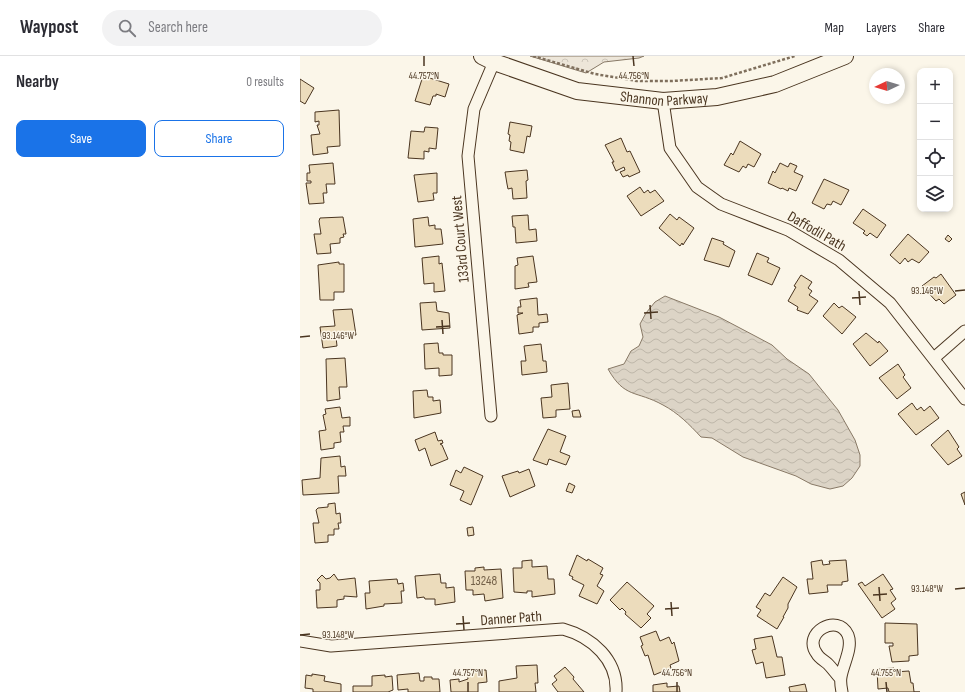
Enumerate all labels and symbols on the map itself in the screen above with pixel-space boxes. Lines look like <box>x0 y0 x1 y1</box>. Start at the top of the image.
north arrow <box>869 68 905 104</box>
text: 44.757°N <box>409 70 439 82</box>
text: 44.756°N <box>619 70 649 82</box>
street label: Shannon Parkway <box>619 87 709 111</box>
street label: 133rd Court West <box>447 194 474 283</box>
street label: Daffodil Path <box>784 207 850 256</box>
text: 93.146°W <box>911 285 944 297</box>
text: 93.146°W <box>322 330 355 342</box>
house number: 13248 <box>471 573 498 589</box>
text: 93.148°W <box>911 583 943 595</box>
street label: Danner Path <box>480 607 542 630</box>
text: 93.148°W <box>322 629 354 641</box>
text: 44.757°N <box>453 667 483 679</box>
text: 44.756°N <box>662 667 692 679</box>
text: 44.755°N <box>871 667 901 679</box>

